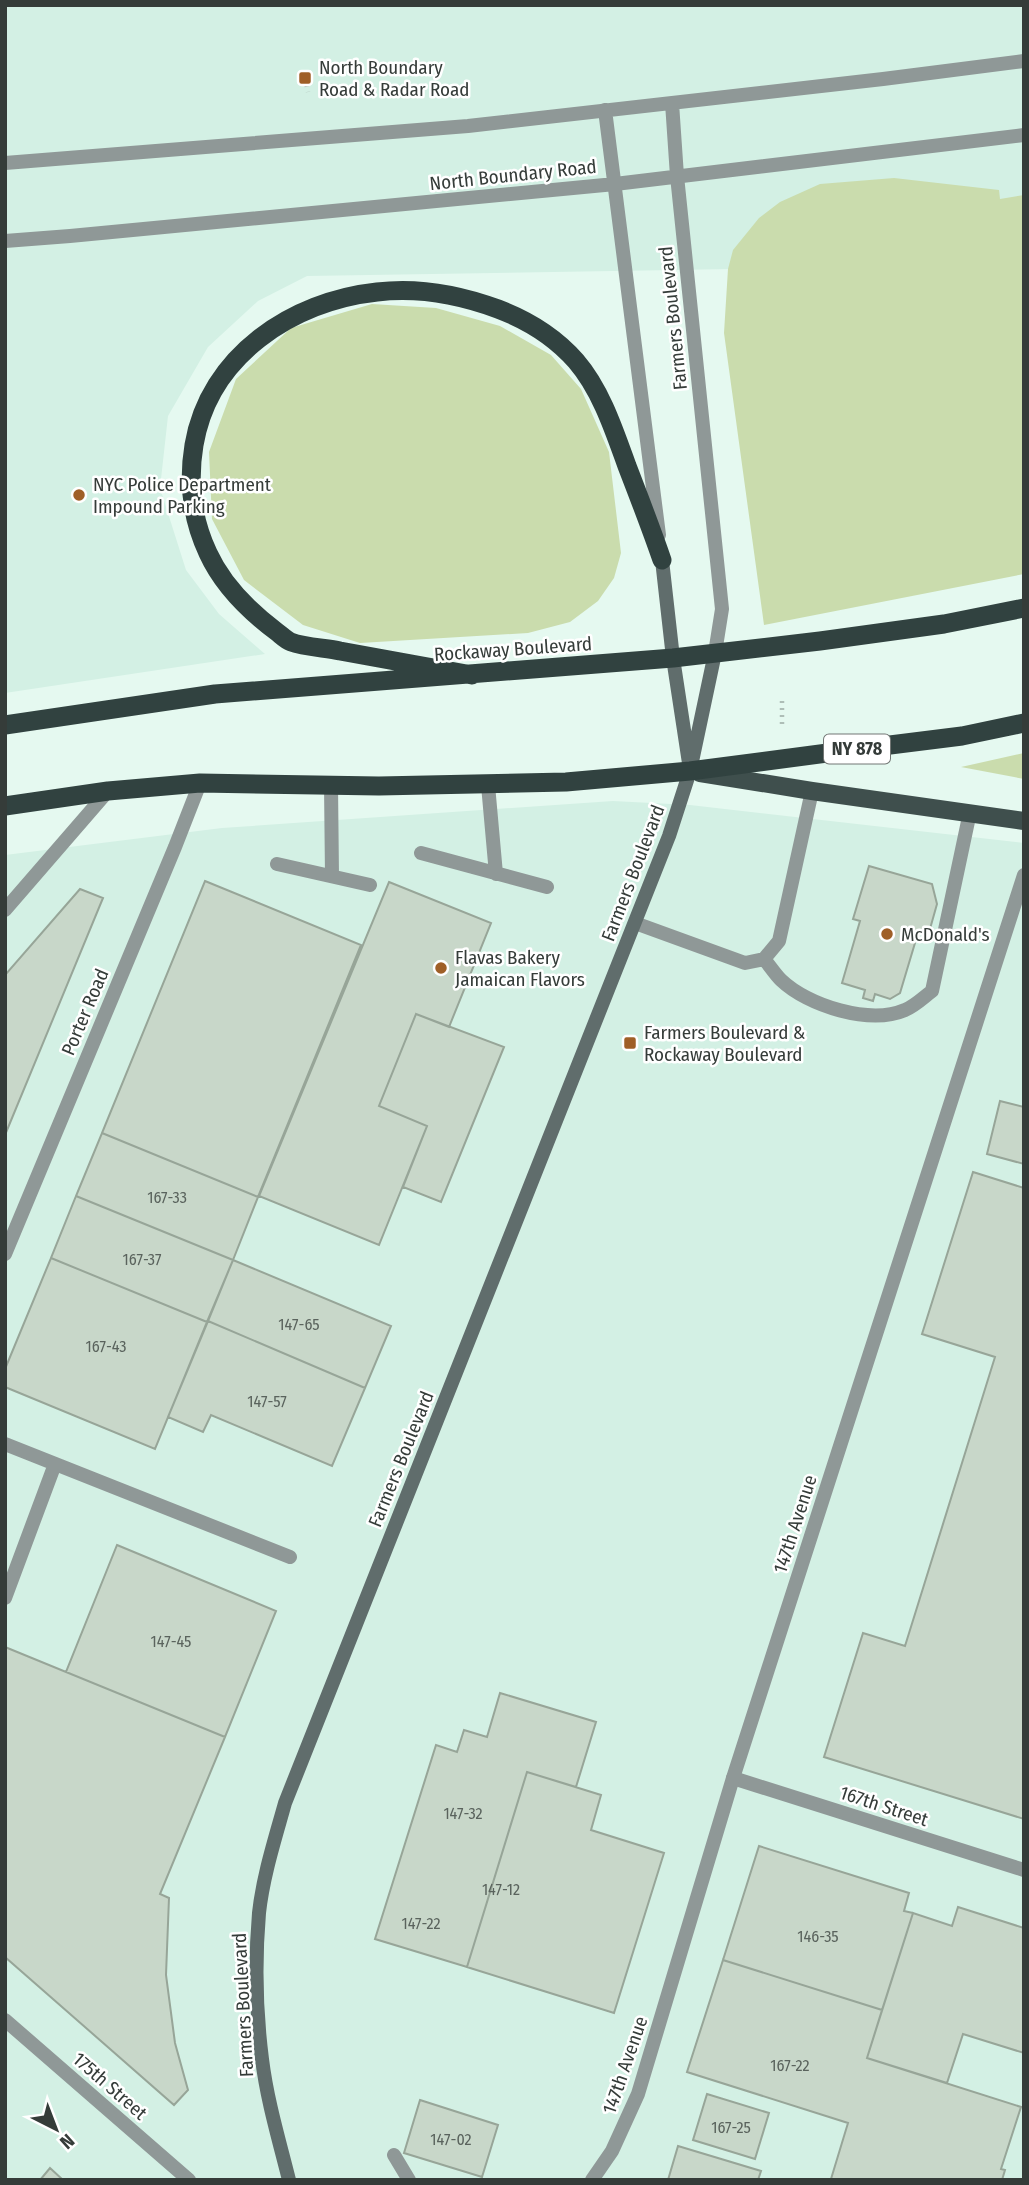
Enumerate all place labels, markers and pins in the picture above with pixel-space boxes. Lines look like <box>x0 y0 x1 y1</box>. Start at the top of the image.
place label: North Boundary Road & Radar Road <box>319 56 469 101</box>
marker: North Boundary Road & Radar Road <box>297 70 313 86</box>
place label: NYC Police Department Impound Parking <box>93 473 272 518</box>
marker: NYC Police Department Impound Parking <box>71 487 87 503</box>
place label: McDonald's <box>901 923 990 946</box>
marker: McDonald's <box>879 926 895 942</box>
place label: Flavas Bakery Jamaican Flavors <box>455 946 585 991</box>
marker: Flavas Bakery Jamaican Flavors <box>433 960 449 976</box>
place label: Farmers Boulevard & Rockaway Boulevard <box>644 1021 806 1066</box>
marker: Farmers Boulevard & Rockaway Boulevard <box>622 1035 638 1051</box>

